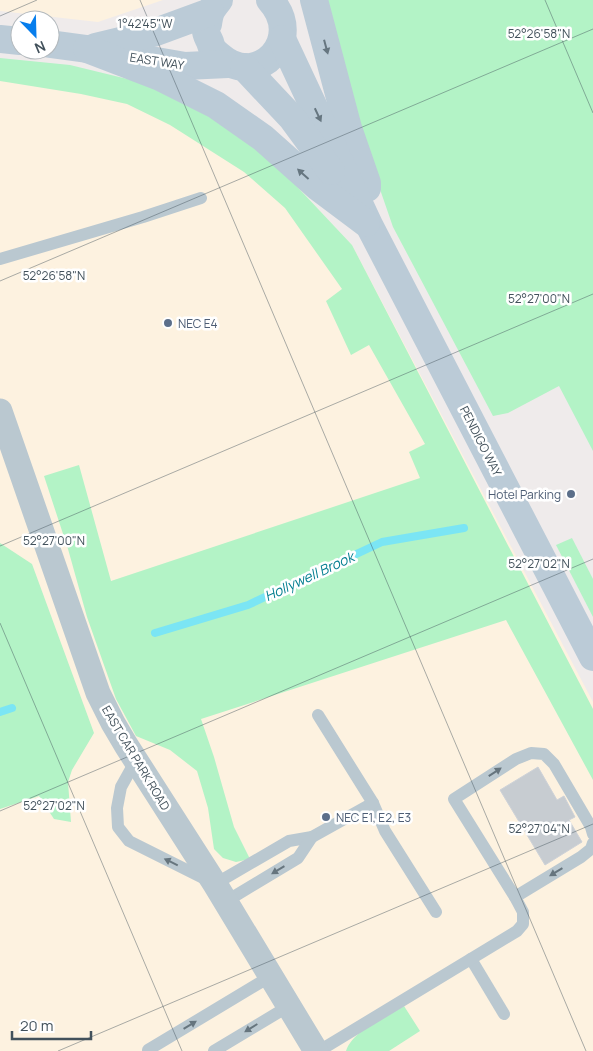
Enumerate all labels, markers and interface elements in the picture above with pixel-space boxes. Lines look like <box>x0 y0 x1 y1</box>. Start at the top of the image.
north arrow <box>10 10 60 60</box>
text: 1°42'45"W <box>117 15 173 32</box>
text: 52°26'58"N <box>508 25 570 42</box>
text: N <box>32 37 49 58</box>
one-way arrow <box>323 40 331 55</box>
street label: EAST WAY <box>129 48 186 74</box>
one-way arrow <box>313 107 322 122</box>
one-way arrow <box>298 168 310 180</box>
text: 52°26'58"N <box>23 267 85 284</box>
text: 52°27'00"N <box>508 290 570 307</box>
place label: NEC E4 <box>178 315 218 332</box>
marker: NEC E4 <box>162 317 174 329</box>
street label: PENDIGO WAY <box>456 403 506 479</box>
place label: Hotel Parking <box>488 486 561 503</box>
marker: Hotel Parking <box>565 488 577 500</box>
text: 52°27'00"N <box>23 532 85 549</box>
water label: Hollywell Brook <box>261 546 359 605</box>
text: 52°27'02"N <box>508 555 570 572</box>
street label: EAST CAR PARK ROAD <box>98 702 174 814</box>
one-way arrow <box>488 768 502 777</box>
text: 52°27'02"N <box>23 797 85 814</box>
place label: NEC E1, E2, E3 <box>336 809 411 826</box>
marker: NEC E1, E2, E3 <box>320 811 332 823</box>
text: 52°27'04"N <box>508 820 570 837</box>
one-way arrow <box>164 858 178 866</box>
one-way arrow <box>271 866 284 875</box>
one-way arrow <box>550 868 563 877</box>
scale bar <box>12 1008 91 1040</box>
text: 20 m <box>20 1015 53 1036</box>
one-way arrow <box>184 1020 197 1029</box>
one-way arrow <box>245 1024 258 1033</box>

